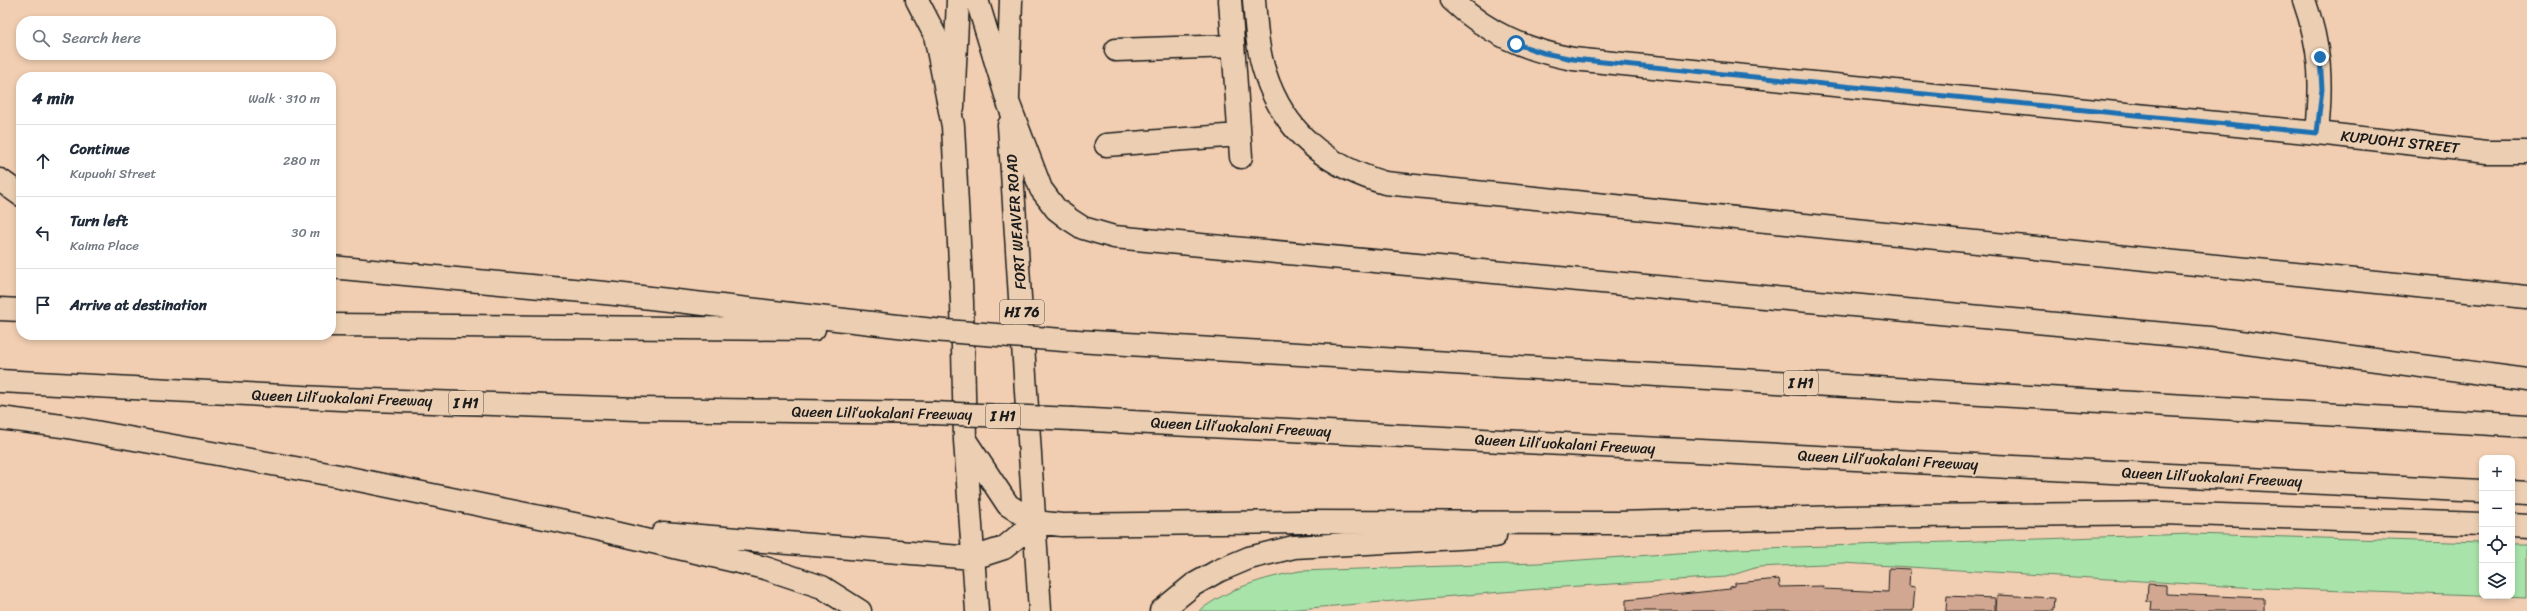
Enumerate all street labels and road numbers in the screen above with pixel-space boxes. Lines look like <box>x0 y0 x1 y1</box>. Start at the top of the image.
street label: KUPUOHI STREET <box>2339 123 2462 161</box>
street label: FORT WEAVER ROAD <box>998 153 1034 291</box>
road number: HI 76 <box>1000 300 1044 324</box>
road number: I H1 <box>1784 371 1818 395</box>
street label: Queen Liliʻuokalani Freeway <box>251 382 433 414</box>
road number: I H1 <box>449 391 483 415</box>
street label: Queen Liliʻuokalani Freeway <box>791 398 973 428</box>
road number: I H1 <box>986 404 1020 428</box>
street label: Queen Liliʻuokalani Freeway <box>1150 409 1332 445</box>
street label: Queen Liliʻuokalani Freeway <box>1474 426 1656 462</box>
street label: Queen Liliʻuokalani Freeway <box>1797 442 1979 478</box>
street label: Queen Liliʻuokalani Freeway <box>2121 459 2303 495</box>

